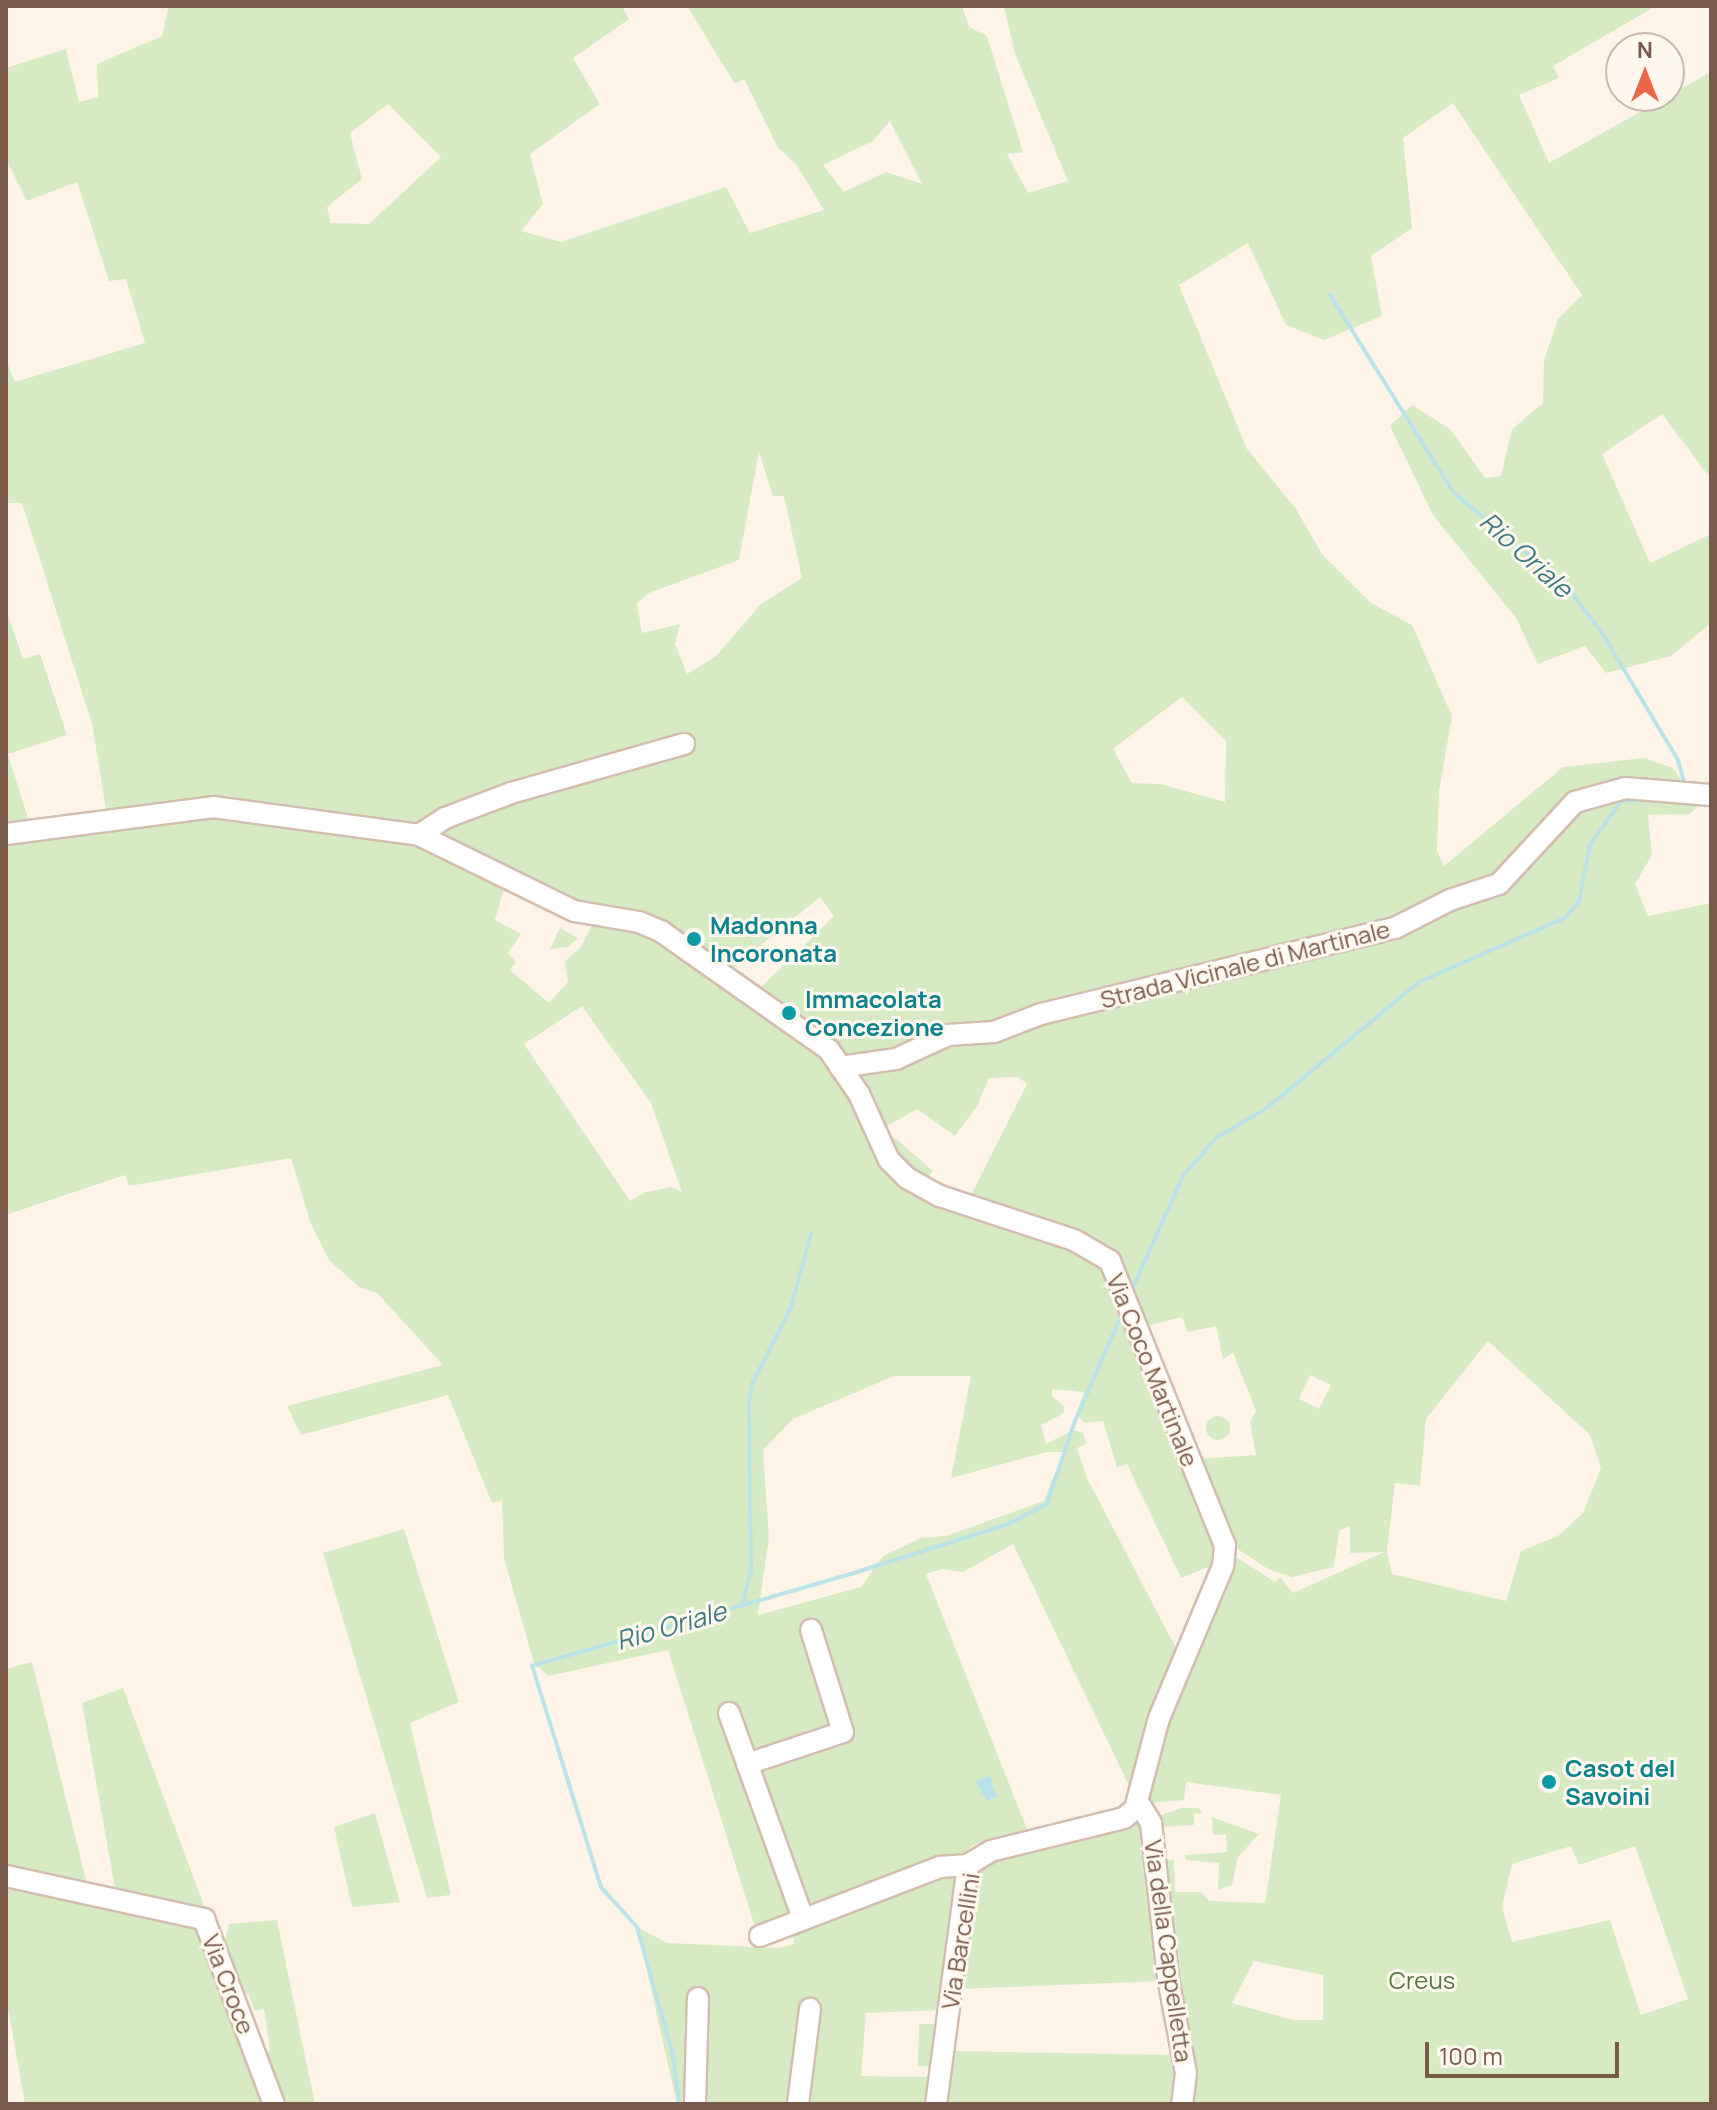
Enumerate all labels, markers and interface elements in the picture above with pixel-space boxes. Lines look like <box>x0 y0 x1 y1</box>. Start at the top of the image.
north arrow <box>1605 32 1685 112</box>
text: N <box>1637 35 1653 65</box>
water label: Rio Oriale <box>1474 506 1578 604</box>
place label: Madonna Incoronata <box>710 911 837 967</box>
street label: Strada Vicinale di Martinale <box>1097 914 1393 1014</box>
marker: Madonna Incoronata <box>685 930 703 948</box>
place label: Immacolata Concezione <box>805 985 944 1041</box>
marker: Immacolata Concezione <box>780 1004 798 1022</box>
street label: Via Coco Martinale <box>1101 1269 1205 1471</box>
water label: Rio Oriale <box>612 1595 730 1657</box>
place label: Casot del Savoini <box>1565 1754 1676 1810</box>
marker: Casot del Savoini <box>1540 1773 1558 1791</box>
street label: Via della Cappelletta <box>1139 1838 1199 2064</box>
street label: Via Barcellini <box>935 1871 985 2011</box>
street label: Via Croce <box>197 1930 261 2038</box>
park label: Creus <box>1389 1966 1455 1994</box>
scale bar <box>1429 2026 1623 2076</box>
text: 100 m <box>1439 2039 1503 2072</box>

